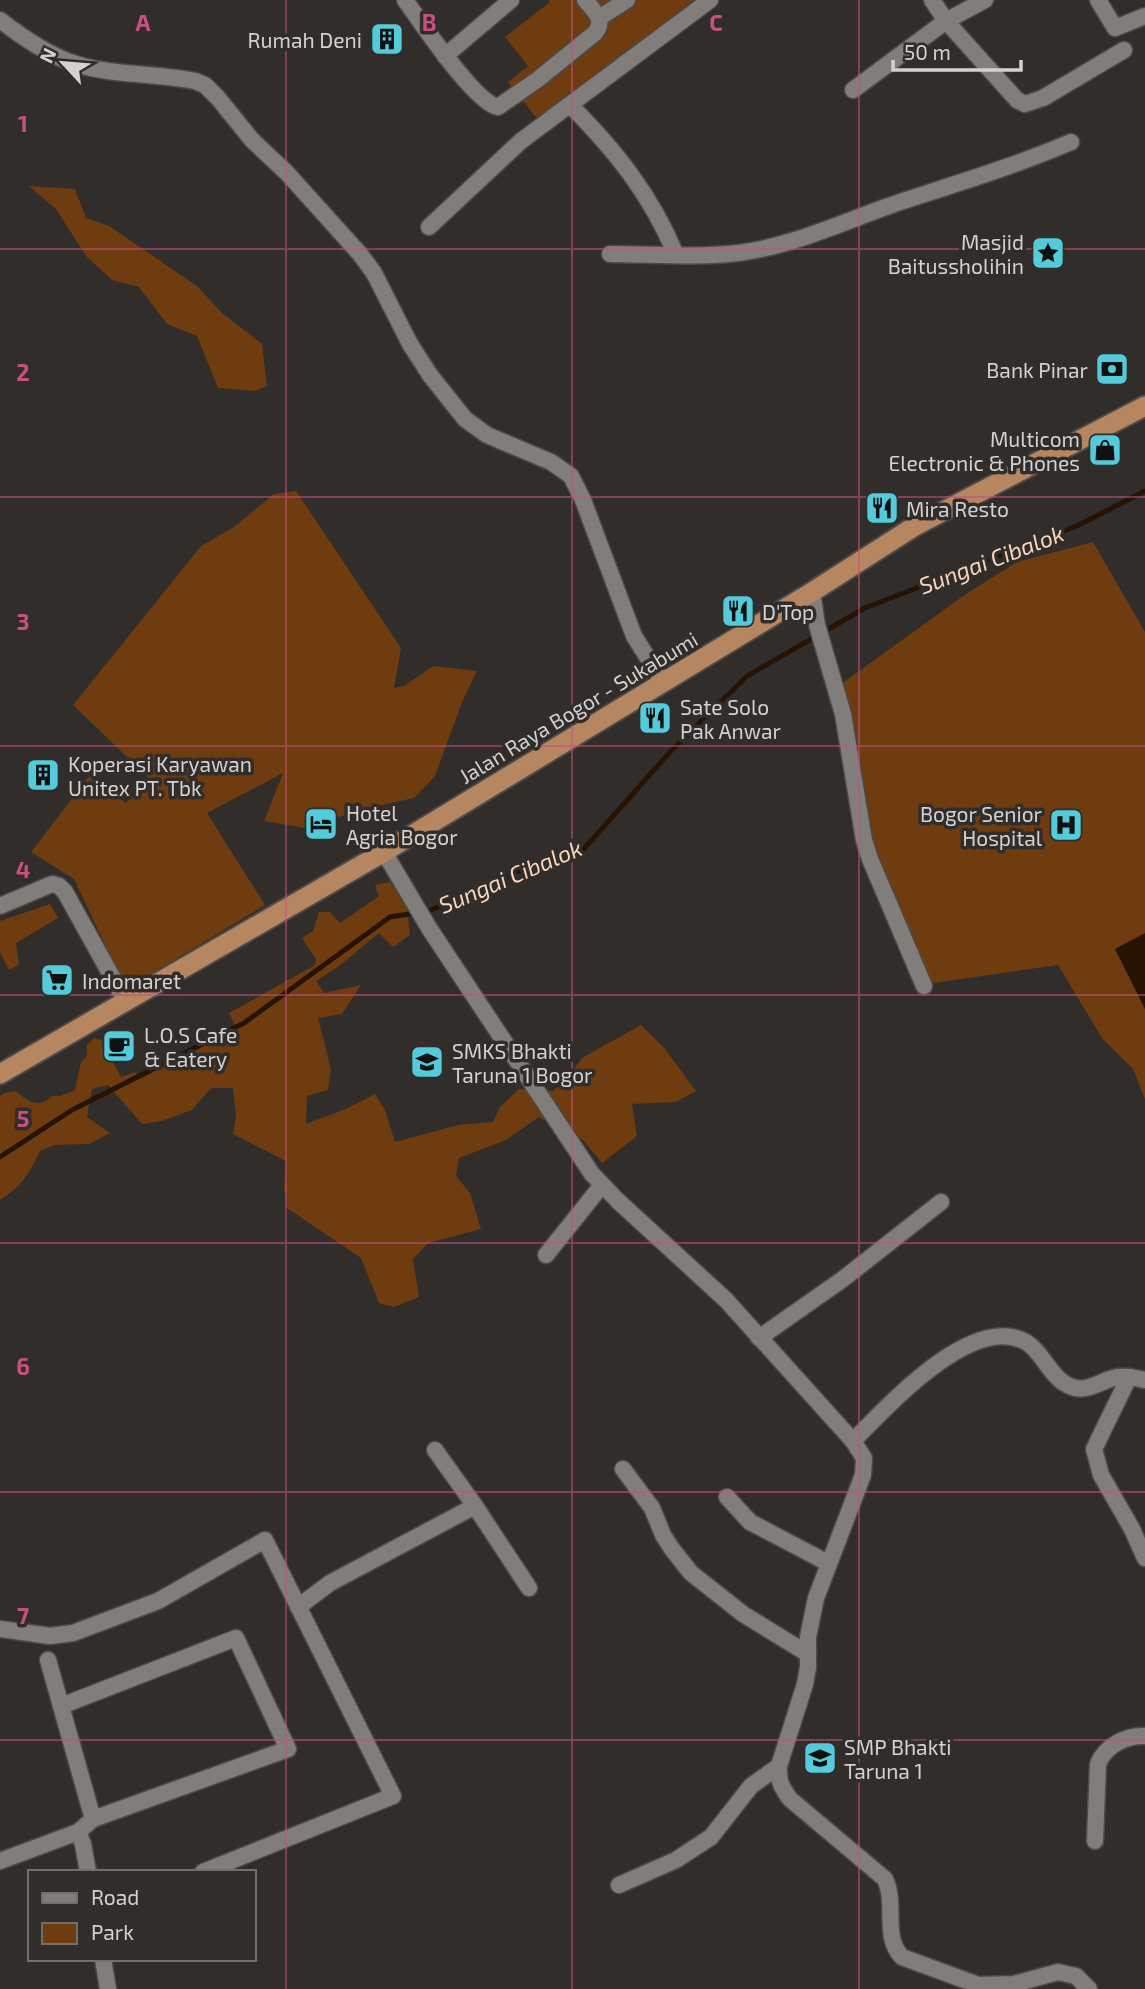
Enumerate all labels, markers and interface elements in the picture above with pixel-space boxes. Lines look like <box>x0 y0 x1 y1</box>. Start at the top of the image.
text: A <box>135 8 151 36</box>
text: B <box>422 8 436 36</box>
text: C <box>709 8 723 36</box>
building icon: Rumah Deni <box>368 20 406 58</box>
place label: Rumah Deni <box>248 27 362 52</box>
north arrow <box>28 28 98 98</box>
scale bar <box>893 28 1021 72</box>
text: 50 m <box>904 39 951 64</box>
text: N <box>34 44 61 67</box>
text: 1 <box>18 109 28 137</box>
place label: Masjid Baitussholihin <box>888 229 1024 278</box>
place icon: Masjid Baitussholihin <box>1029 234 1067 272</box>
bank icon: Bank Pinar <box>1093 350 1131 388</box>
place label: Bank Pinar <box>986 357 1089 382</box>
text: 2 <box>16 358 30 386</box>
place label: Multicom Electronic & Phones <box>888 426 1080 475</box>
shop icon: Multicom Electronic & Phones <box>1086 431 1124 469</box>
restaurant icon: Mira Resto <box>863 489 901 527</box>
place label: Mira Resto <box>906 496 1009 521</box>
water label: Sungai Cibalok <box>914 518 1068 600</box>
restaurant icon: D'Top <box>719 592 757 630</box>
place label: D'Top <box>762 599 814 624</box>
text: 3 <box>16 607 30 635</box>
street label: Jalan Raya Bogor - Sukabumi <box>454 626 702 788</box>
place label: Sate Solo Pak Anwar <box>680 694 782 743</box>
restaurant icon: Sate Solo Pak Anwar <box>636 699 674 737</box>
place label: Koperasi Karyawan Unitex PT. Tbk <box>68 751 252 800</box>
building icon: Koperasi Karyawan Unitex PT. Tbk <box>24 756 62 794</box>
place label: Hotel Agria Bogor <box>346 800 458 849</box>
place label: Bogor Senior Hospital <box>920 801 1043 850</box>
hotel icon: Hotel Agria Bogor <box>302 805 340 843</box>
hospital icon: Bogor Senior Hospital <box>1047 806 1085 844</box>
water label: Sungai Cibalok <box>434 833 586 919</box>
text: 4 <box>16 855 30 883</box>
supermarket icon: Indomaret <box>38 961 76 999</box>
place label: Indomaret <box>82 968 181 993</box>
place label: L.O.S Cafe & Eatery <box>144 1022 237 1071</box>
cafe icon: L.O.S Cafe & Eatery <box>100 1027 138 1065</box>
place label: SMKS Bhakti Taruna 1 Bogor <box>452 1038 593 1087</box>
school or university icon: SMKS Bhakti Taruna 1 Bogor <box>408 1043 446 1081</box>
text: 5 <box>17 1104 29 1132</box>
text: 6 <box>16 1352 30 1380</box>
text: 7 <box>17 1601 29 1629</box>
place label: SMP Bhakti Taruna 1 <box>844 1734 952 1783</box>
school or university icon: SMP Bhakti Taruna 1 <box>801 1739 839 1777</box>
legend <box>28 1870 256 1961</box>
text: Road <box>91 1884 139 1909</box>
text: Park <box>91 1919 134 1944</box>

